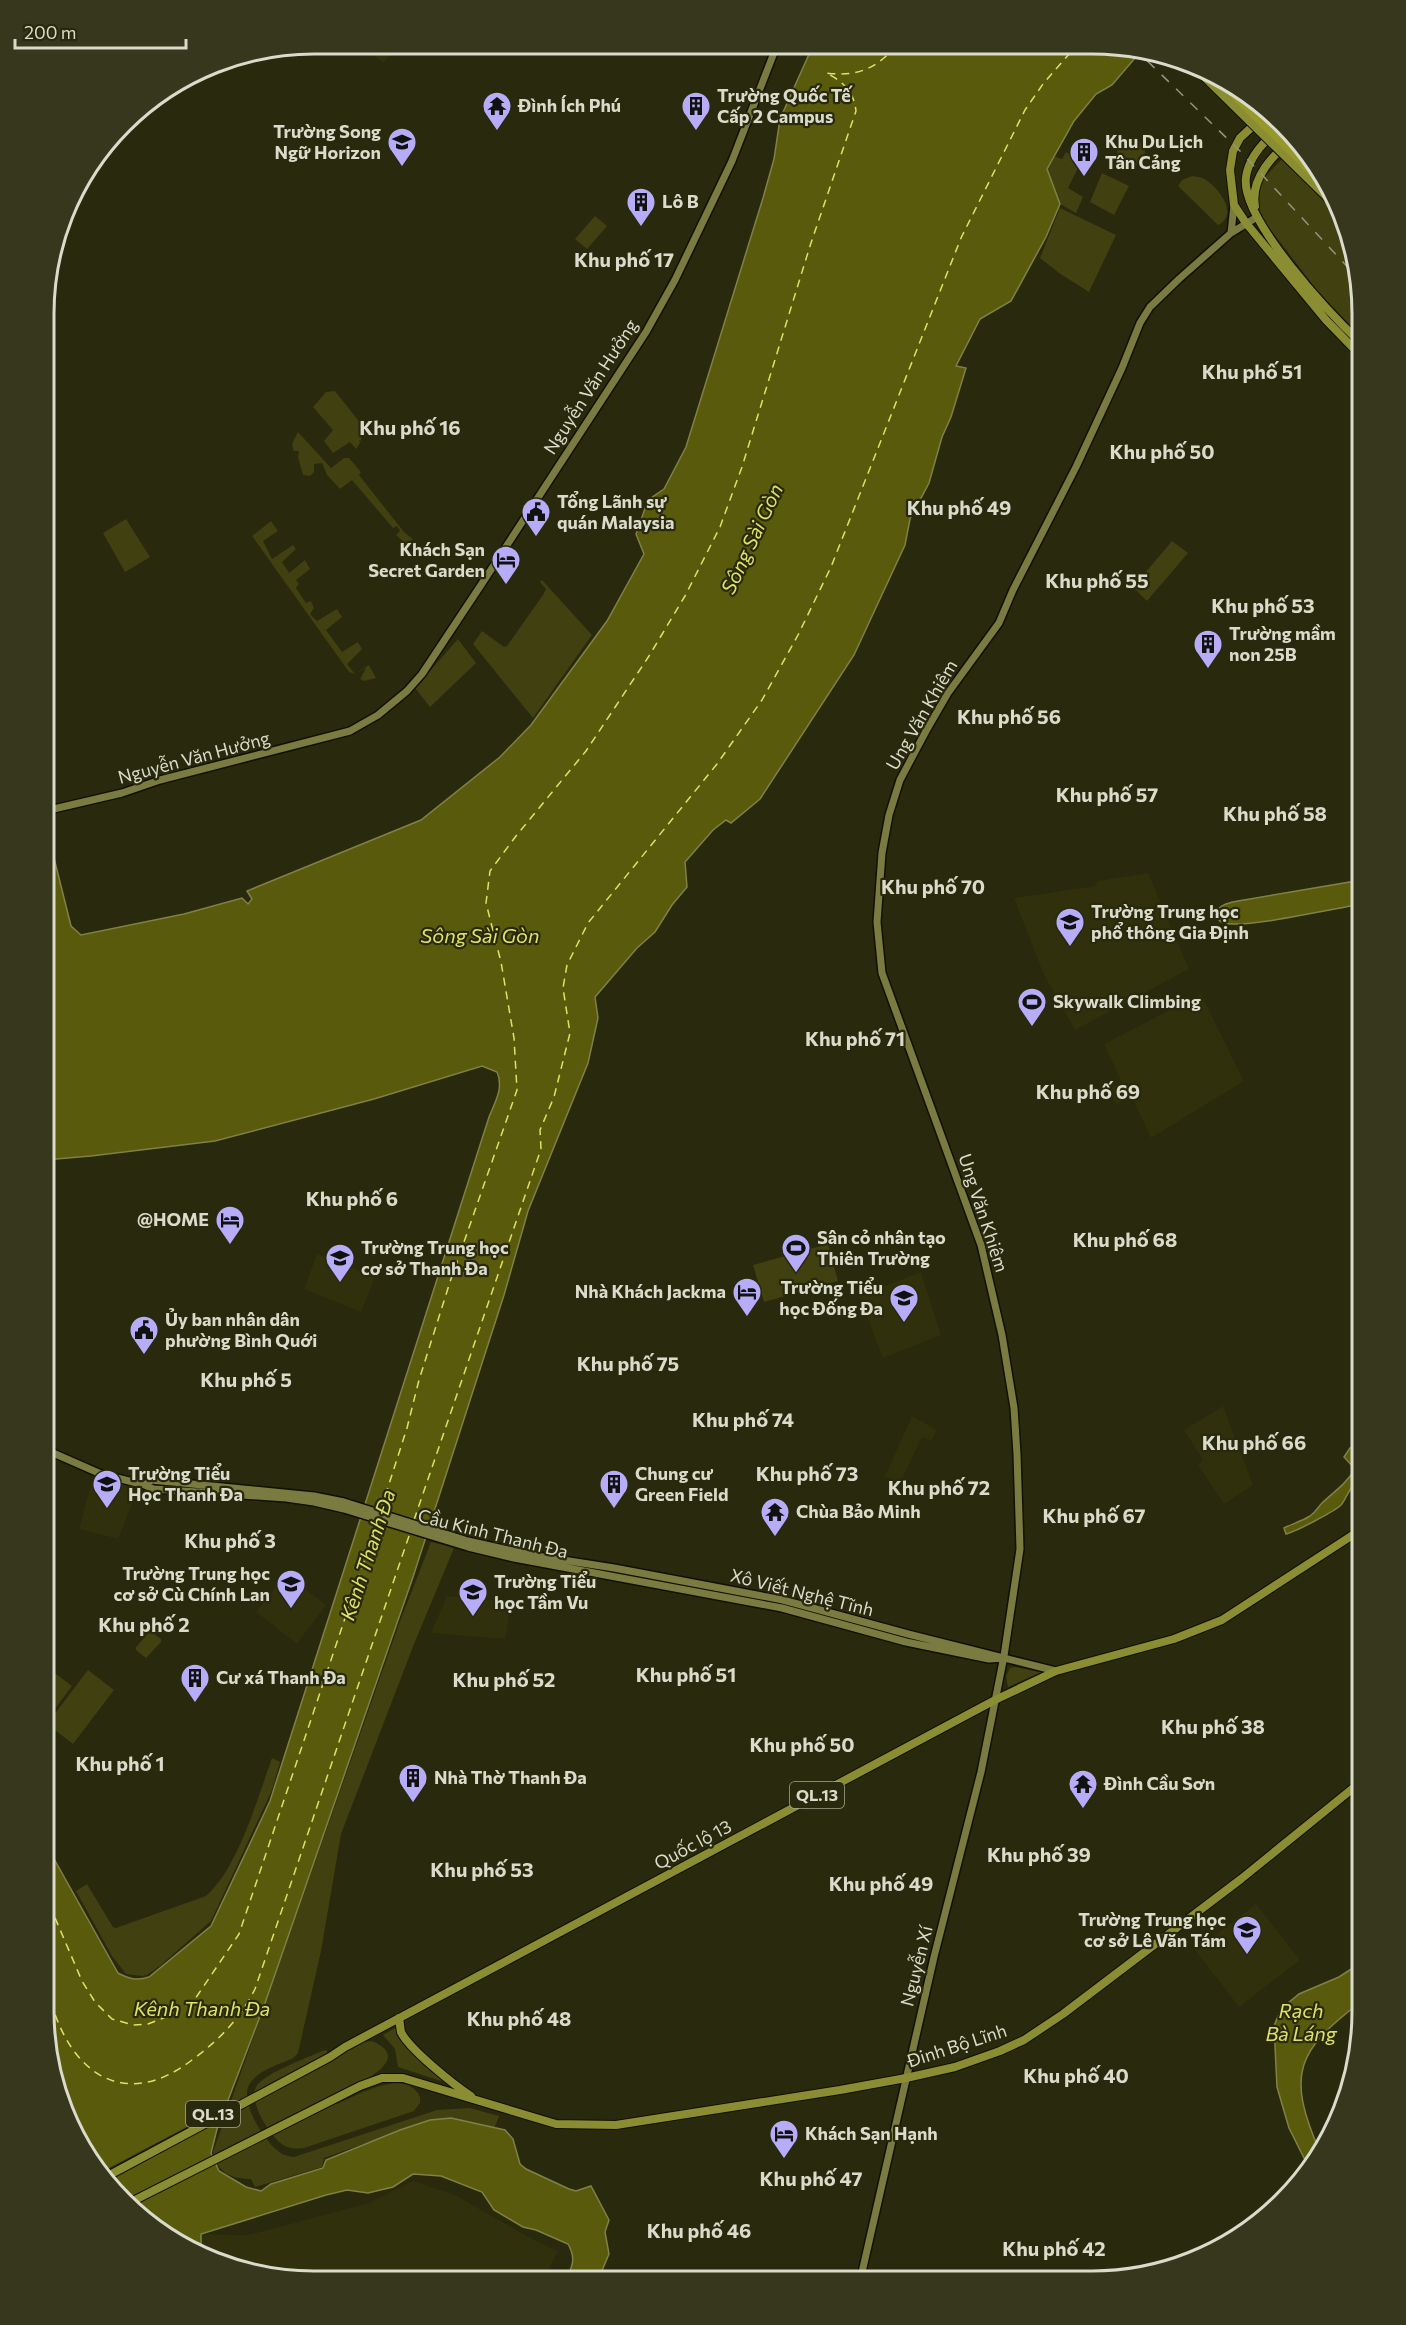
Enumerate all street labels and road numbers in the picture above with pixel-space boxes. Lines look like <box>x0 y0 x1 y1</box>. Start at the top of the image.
street label: Nguyễn Văn Hưởng <box>538 315 642 458</box>
street label: Ung Văn Khiêm <box>881 656 962 773</box>
street label: Nguyễn Văn Hưởng <box>115 726 272 788</box>
street label: Ung Văn Khiêm <box>954 1151 1013 1275</box>
street label: Cầu Kinh Thanh Đa <box>416 1504 571 1562</box>
street label: Xô Viết Nghệ Tĩnh <box>728 1564 876 1620</box>
road number: QL.13 <box>790 1782 844 1808</box>
street label: Quốc lộ 13 <box>650 1815 735 1874</box>
street label: Nguyễn Xí <box>895 1922 937 2008</box>
street label: Đinh Bộ Lĩnh <box>903 2019 1009 2072</box>
road number: QL.13 <box>186 2101 240 2127</box>

